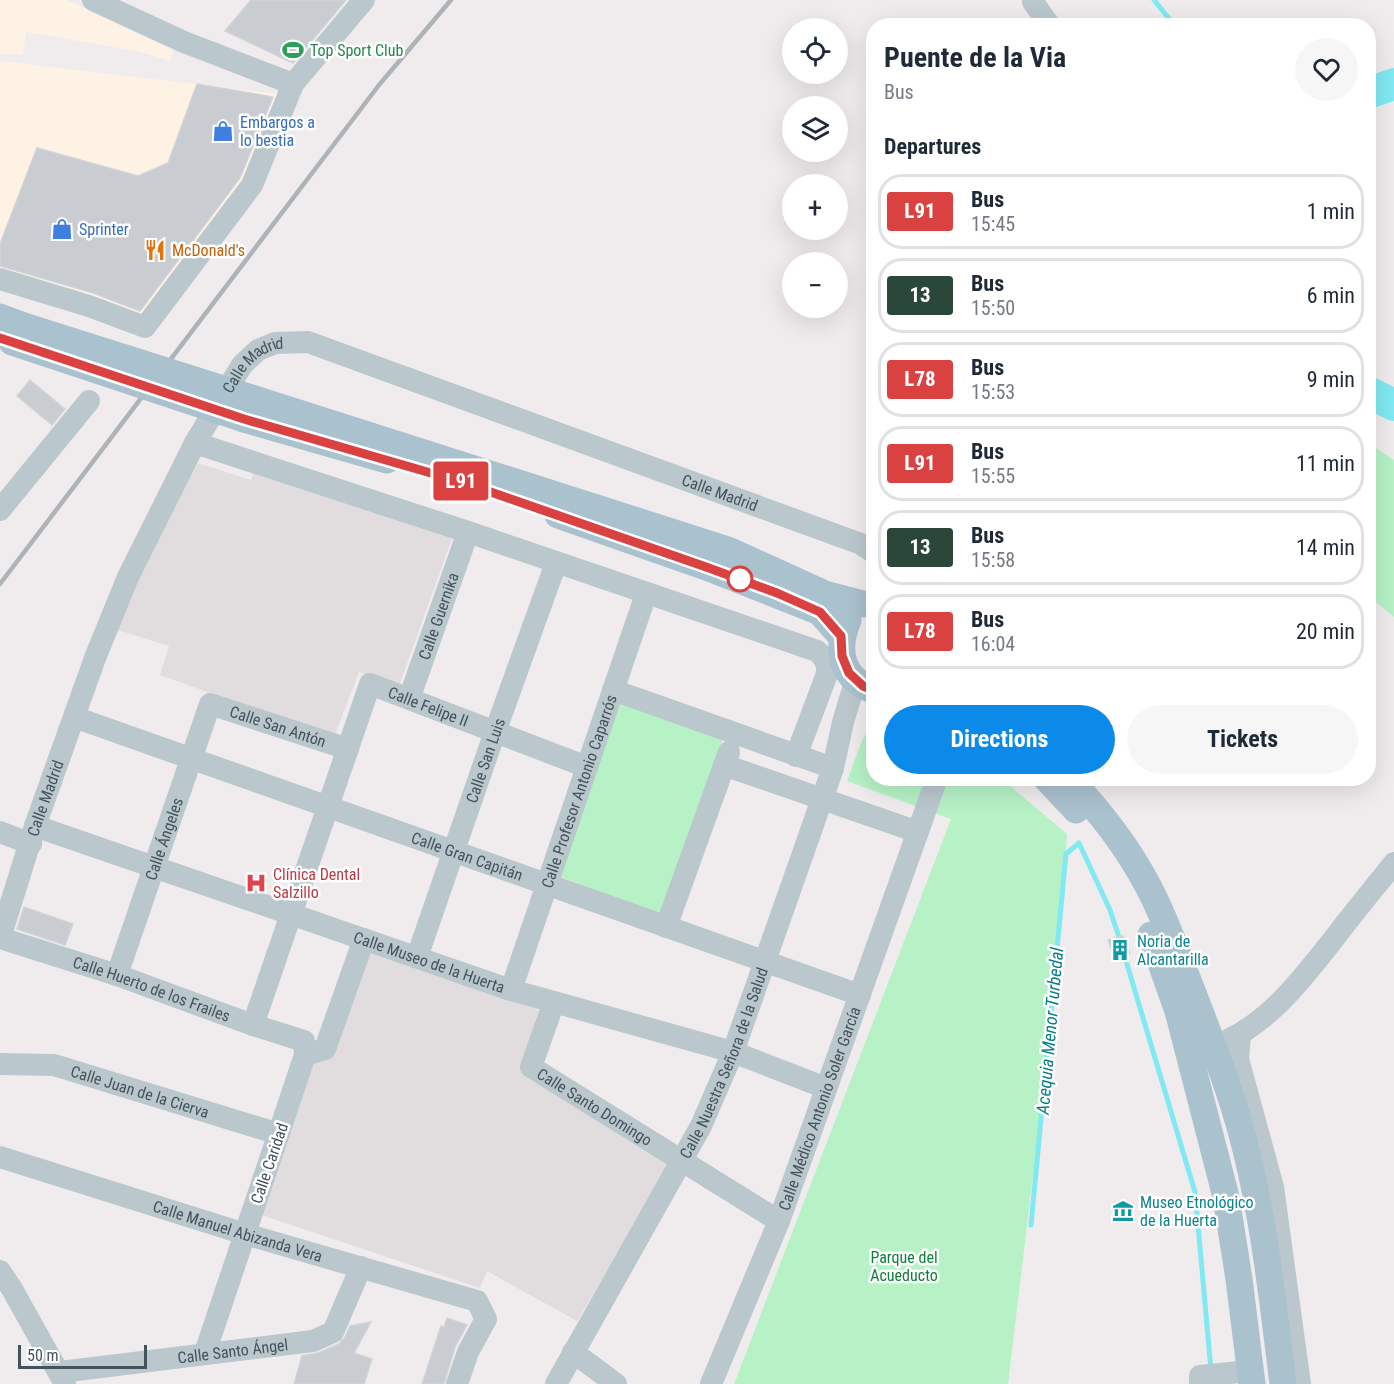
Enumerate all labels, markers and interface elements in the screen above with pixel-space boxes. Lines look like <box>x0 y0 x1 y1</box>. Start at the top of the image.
map controls <box>782 18 848 318</box>
button: locate <box>782 18 848 84</box>
sports icon: Top Sport Club <box>281 38 305 62</box>
button: heart <box>1295 38 1358 101</box>
place label: Top Sport Club <box>310 41 404 60</box>
text: Puente de la Via <box>884 41 1066 74</box>
text: Bus <box>884 80 914 104</box>
button: layers <box>782 96 848 162</box>
place label: Embargos a lo bestia <box>240 113 315 150</box>
shop icon: Embargos a lo bestia <box>211 119 235 143</box>
text: Departures <box>884 134 981 159</box>
button: + <box>782 174 848 240</box>
text: Bus <box>971 187 1004 212</box>
text: L91 <box>904 199 936 223</box>
text: 1 min <box>1307 199 1355 224</box>
text: 15:45 <box>971 212 1015 236</box>
shop icon: Sprinter <box>50 217 74 241</box>
place label: Sprinter <box>79 220 129 239</box>
restaurant icon: McDonald's <box>143 238 167 262</box>
place label: McDonald's <box>172 241 245 260</box>
button: − <box>782 252 848 318</box>
text: Bus <box>971 271 1004 296</box>
text: 13 <box>909 283 931 307</box>
text: 6 min <box>1307 283 1355 308</box>
text: 15:50 <box>971 296 1015 320</box>
street label: Calle Madrid <box>218 334 284 397</box>
text: Bus <box>971 355 1004 380</box>
text: L78 <box>904 367 936 391</box>
text: 9 min <box>1307 367 1355 392</box>
text: 15:53 <box>971 380 1015 404</box>
text: Bus <box>971 439 1004 464</box>
text: L91 <box>904 451 936 475</box>
text: 11 min <box>1296 451 1355 476</box>
line badge: L91 <box>426 462 496 500</box>
text: 15:55 <box>971 464 1015 488</box>
text: L91 <box>445 469 477 493</box>
street label: Calle Madrid <box>679 470 760 516</box>
text: Bus <box>971 523 1004 548</box>
text: 13 <box>909 535 931 559</box>
text: 14 min <box>1296 535 1355 560</box>
text: 15:58 <box>971 548 1015 572</box>
unlabelled marker <box>727 566 753 592</box>
street label: Calle Guernika <box>415 570 463 662</box>
text: Bus <box>971 607 1004 632</box>
text: L78 <box>904 619 936 643</box>
text: 20 min <box>1296 619 1355 644</box>
text: 16:04 <box>971 632 1015 656</box>
street label: Calle Felipe II <box>385 683 471 731</box>
street label: Calle Profesor Antonio Caparrós <box>537 692 621 891</box>
street label: Calle San Antón <box>227 702 328 751</box>
button: Directions <box>884 705 1115 774</box>
button: Tickets <box>1127 705 1358 774</box>
street label: Calle San Luis <box>462 716 509 806</box>
street label: Calle Madrid <box>23 758 68 839</box>
street label: Calle Ángeles <box>141 795 187 883</box>
street label: Calle Gran Capitán <box>409 828 525 885</box>
place label: Clínica Dental Salzillo <box>273 865 360 902</box>
hospital icon: Clínica Dental Salzillo <box>244 871 268 895</box>
street label: Calle Museo de la Huerta <box>351 928 507 997</box>
place label: Noria de Alcantarilla <box>1137 932 1209 969</box>
building icon: Noria de Alcantarilla <box>1108 938 1132 962</box>
water label: Acequia Menor Turbedal <box>1032 946 1067 1116</box>
street label: Calle Huerto de los Frailes <box>71 953 233 1026</box>
street label: Calle Nuestra Señora de la Salud <box>676 965 772 1162</box>
street label: Calle Médico Antonio Soler García <box>775 1004 865 1213</box>
street label: Calle Juan de la Cierva <box>68 1062 211 1122</box>
street label: Calle Santo Domingo <box>533 1064 656 1150</box>
street label: Calle Caridad <box>247 1120 292 1206</box>
place label: Museo Etnológico de la Huerta <box>1140 1193 1253 1230</box>
street label: Calle Manuel Abizanda Vera <box>150 1197 325 1266</box>
museum icon: Museo Etnológico de la Huerta <box>1111 1199 1135 1223</box>
park label: Parque del Acueducto <box>870 1248 938 1285</box>
street label: Calle Santo Ángel <box>176 1335 289 1368</box>
scale bar <box>18 1342 147 1370</box>
text: 50 m <box>27 1346 59 1365</box>

